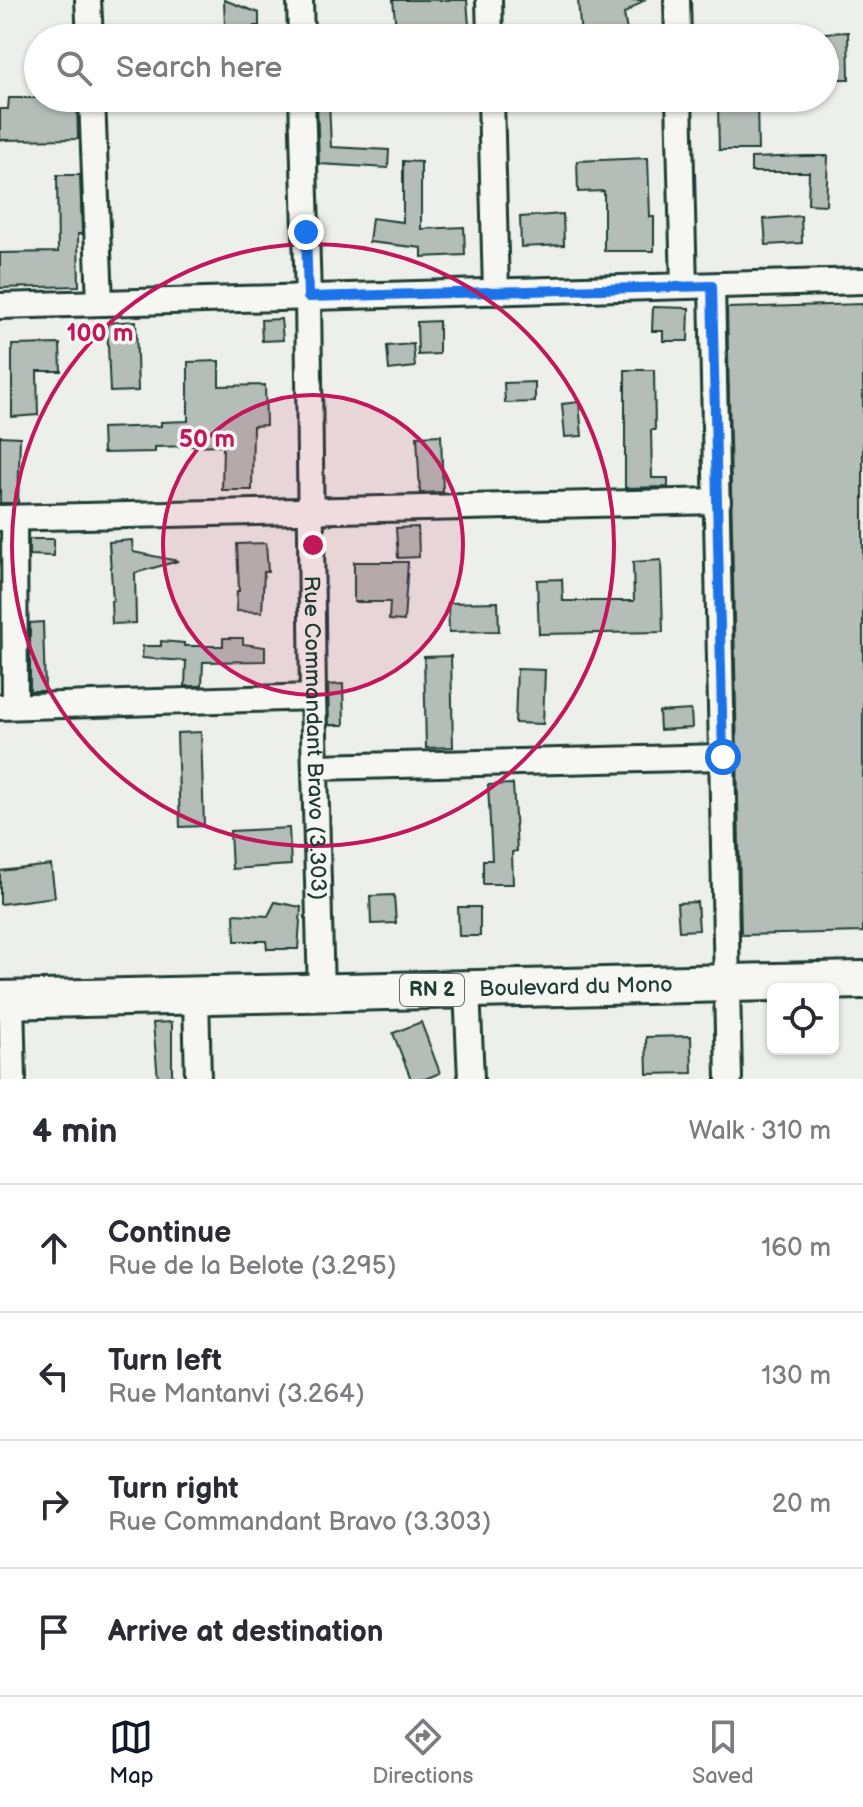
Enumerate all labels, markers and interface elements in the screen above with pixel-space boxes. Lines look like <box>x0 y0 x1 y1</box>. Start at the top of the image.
search box <box>24 24 839 112</box>
icon: search <box>52 46 96 90</box>
text: Search here <box>116 50 282 86</box>
route end <box>288 214 324 250</box>
text: 100 m <box>67 319 133 348</box>
text: 50 m <box>179 425 235 454</box>
centre of rings <box>299 531 327 559</box>
street label: Rue Commandant Bravo (3.303) <box>298 576 332 900</box>
route start <box>705 739 741 775</box>
street label: Boulevard du Mono <box>479 971 673 1002</box>
road number: RN 2 <box>400 974 464 1006</box>
map controls <box>767 983 839 1055</box>
button: locate <box>767 983 839 1055</box>
text: 4 min <box>32 1111 118 1152</box>
text: Walk · 310 m <box>689 1116 831 1147</box>
text: Continue <box>108 1215 231 1251</box>
icon: ahead <box>32 1226 76 1270</box>
text: 160 m <box>761 1233 831 1264</box>
text: Rue de la Belote (3.295) <box>108 1251 396 1282</box>
text: Turn left <box>108 1343 222 1379</box>
icon: left <box>32 1354 76 1398</box>
text: 130 m <box>761 1361 831 1392</box>
text: Rue Mantanvi (3.264) <box>108 1379 365 1410</box>
text: Turn right <box>108 1471 239 1507</box>
icon: right <box>32 1482 76 1526</box>
text: 20 m <box>772 1489 831 1520</box>
text: Rue Commandant Bravo (3.303) <box>108 1507 491 1538</box>
icon: arrive <box>32 1610 76 1654</box>
text: Arrive at destination <box>108 1614 384 1650</box>
tab: Map <box>109 1715 154 1790</box>
tab: Directions <box>372 1715 473 1790</box>
tab: Saved <box>692 1715 754 1790</box>

